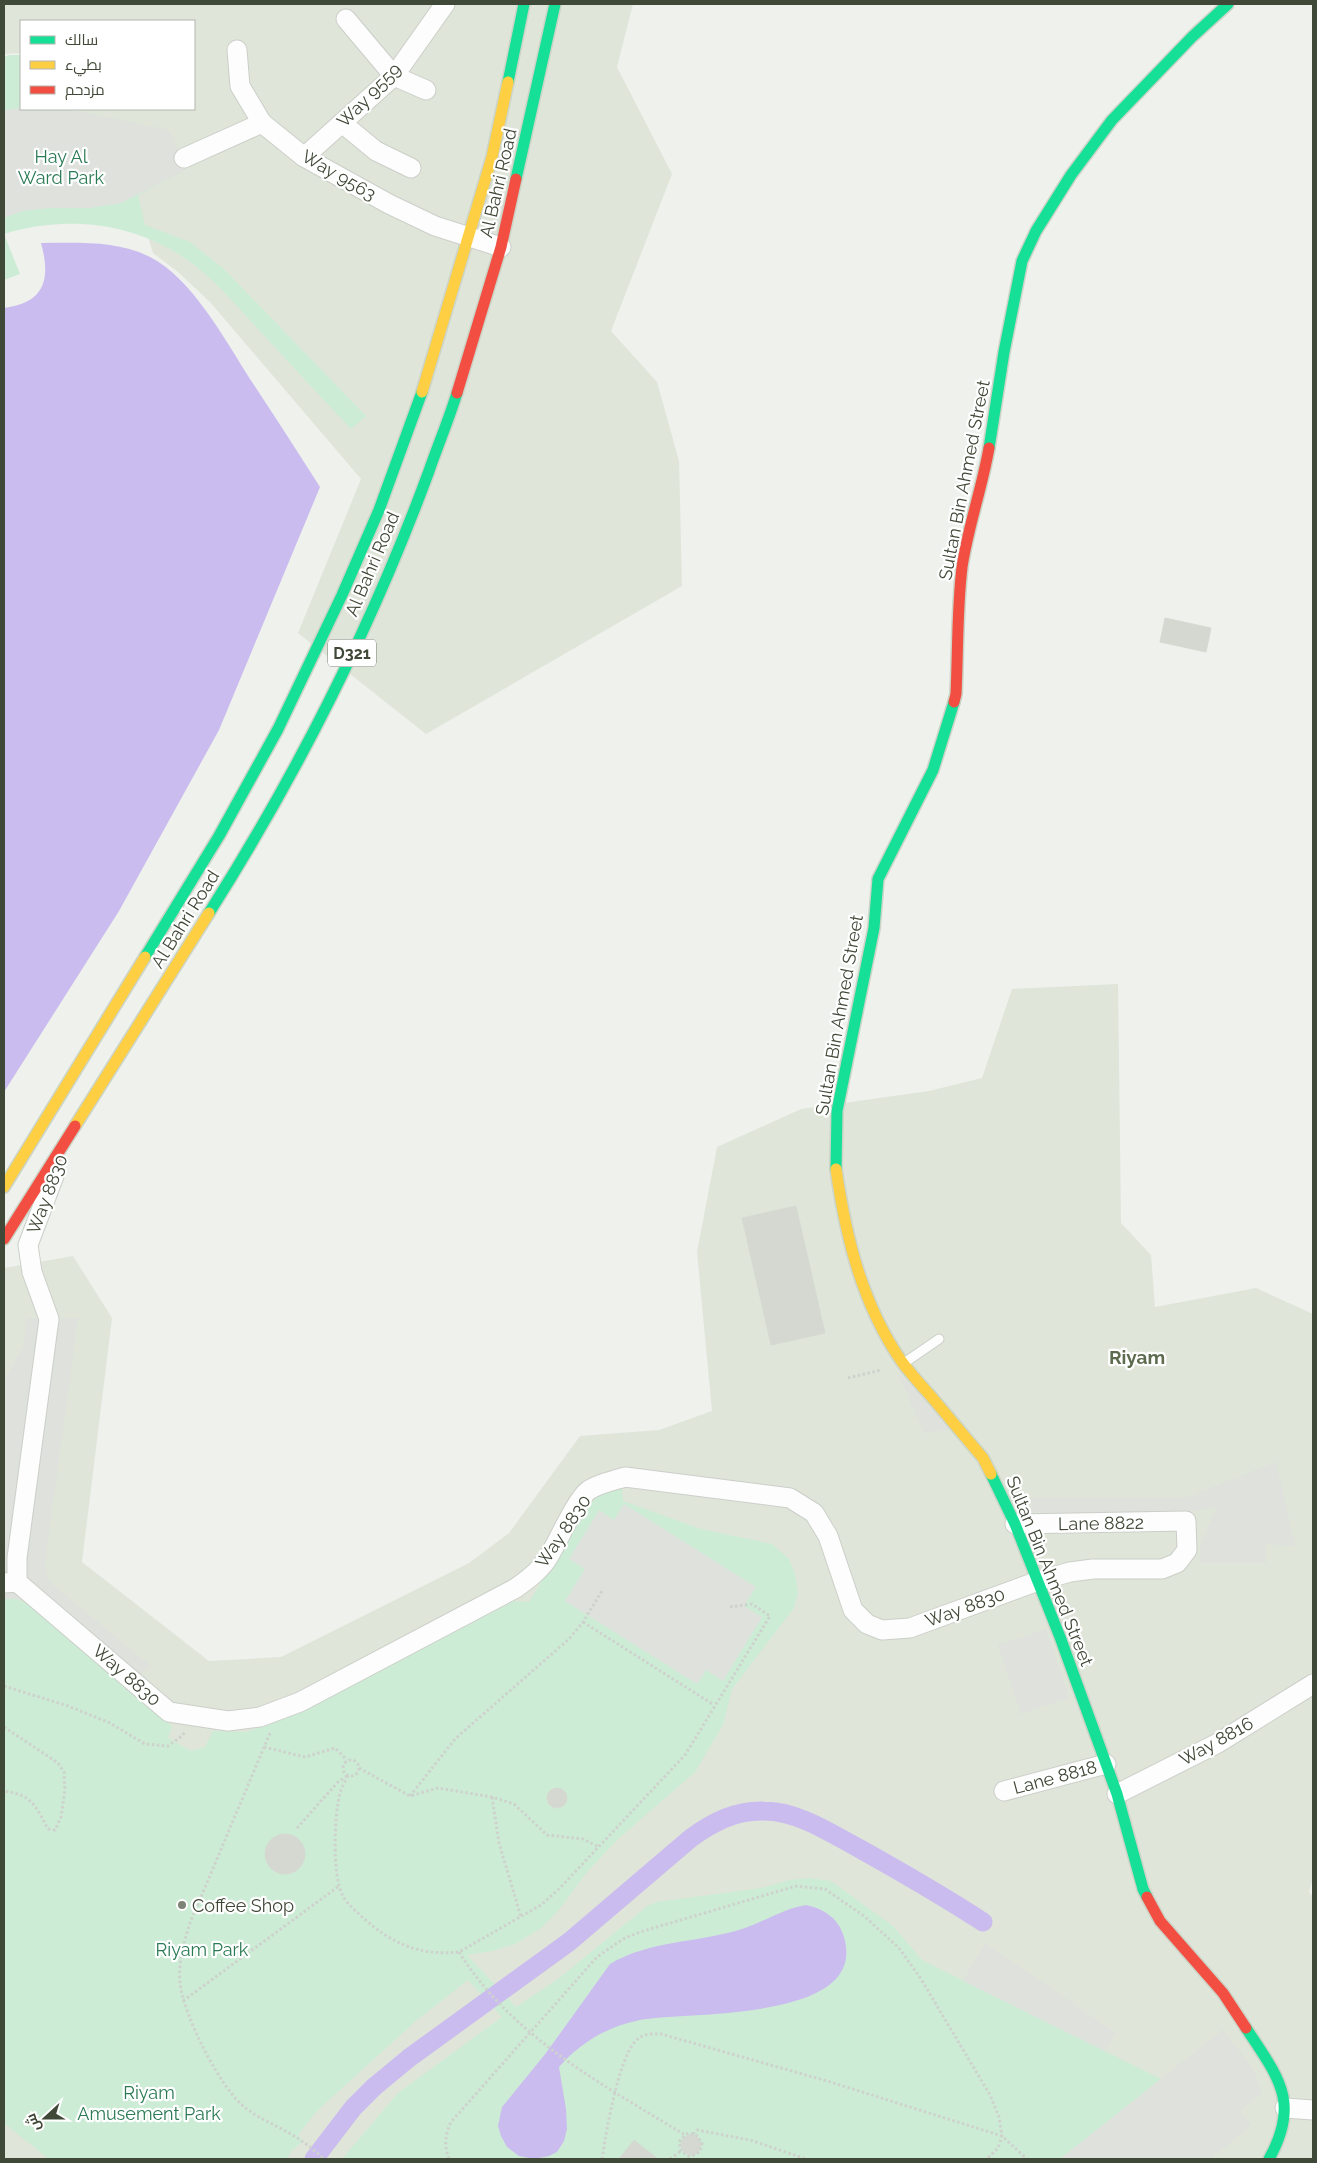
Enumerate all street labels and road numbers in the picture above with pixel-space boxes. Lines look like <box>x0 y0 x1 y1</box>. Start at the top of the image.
street label: Way 9559 <box>333 59 405 131</box>
street label: Al Bahri Road <box>475 126 521 240</box>
street label: Way 9563 <box>298 145 380 205</box>
street label: Sultan Bin Ahmed Street <box>934 378 994 582</box>
street label: Al Bahri Road <box>341 509 403 619</box>
road number: D321 <box>328 640 376 666</box>
street label: Al Bahri Road <box>147 866 223 972</box>
street label: Sultan Bin Ahmed Street <box>811 913 867 1117</box>
street label: Way 8830 <box>22 1151 72 1237</box>
street label: Sultan Bin Ahmed Street <box>1002 1473 1098 1669</box>
street label: Way 8830 <box>531 1491 595 1571</box>
street label: Lane 8822 <box>1058 1512 1144 1534</box>
street label: Way 8830 <box>922 1583 1008 1631</box>
street label: Way 8830 <box>89 1640 165 1710</box>
street label: Way 8816 <box>1175 1712 1257 1770</box>
street label: Lane 8818 <box>1011 1756 1099 1798</box>

